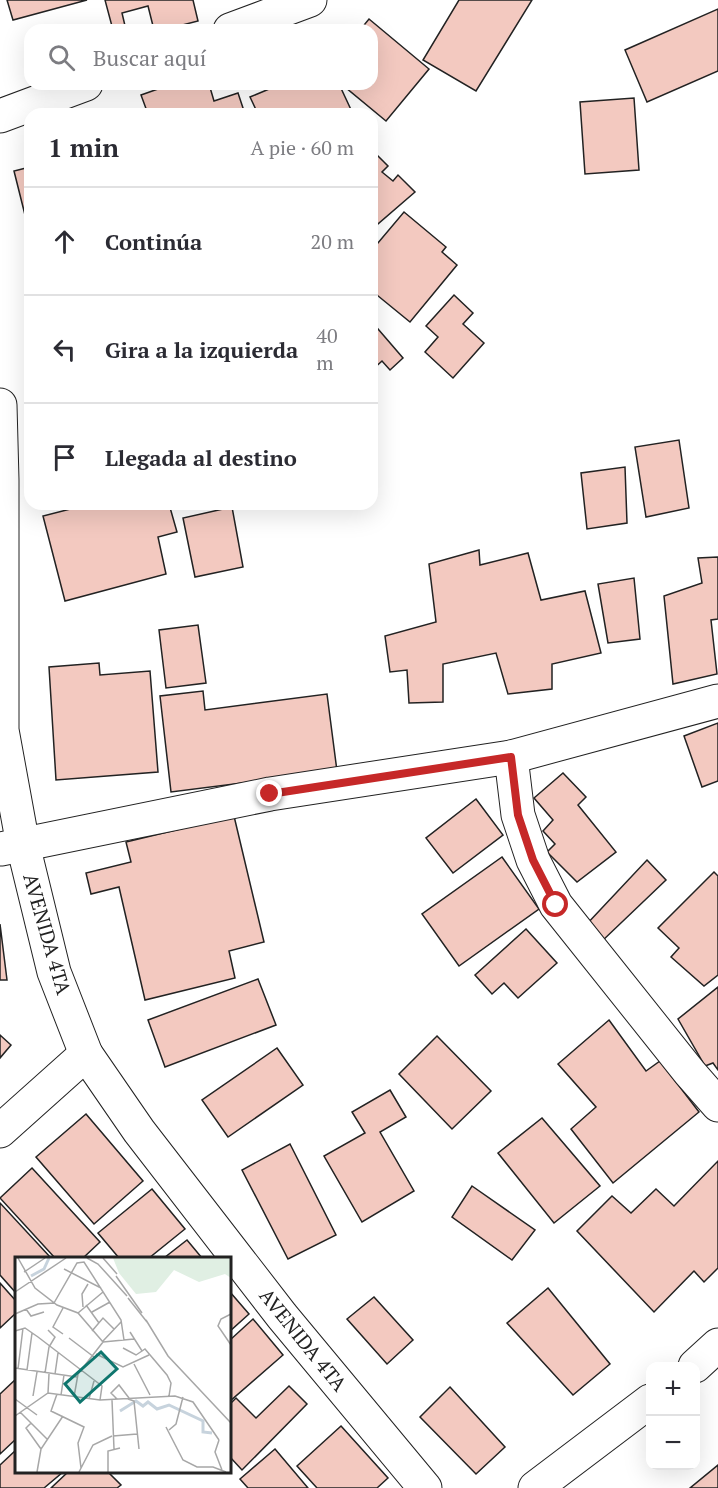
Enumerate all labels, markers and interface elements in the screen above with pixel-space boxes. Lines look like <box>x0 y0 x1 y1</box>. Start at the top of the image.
search box <box>24 24 378 90</box>
icon: search <box>45 41 78 74</box>
text: Buscar aquí <box>93 43 206 72</box>
text: 1 min <box>48 130 119 164</box>
text: A pie · 60 m <box>251 134 354 161</box>
icon: ahead <box>48 225 81 258</box>
text: Continúa <box>105 227 202 256</box>
text: 20 m <box>311 228 354 255</box>
text: 40 m <box>316 322 338 376</box>
icon: left <box>48 333 81 366</box>
text: Gira a la izquierda <box>105 335 298 364</box>
icon: arrive <box>48 441 81 474</box>
text: Llegada al destino <box>105 443 297 472</box>
route end <box>256 780 282 806</box>
street label: AVENIDA 4TA <box>17 870 78 998</box>
route start <box>542 891 568 917</box>
inset map <box>15 1257 231 1473</box>
street label: AVENIDA 4TA <box>254 1283 353 1397</box>
map controls <box>646 1362 700 1470</box>
button: + <box>646 1362 700 1416</box>
button: − <box>646 1416 700 1470</box>

